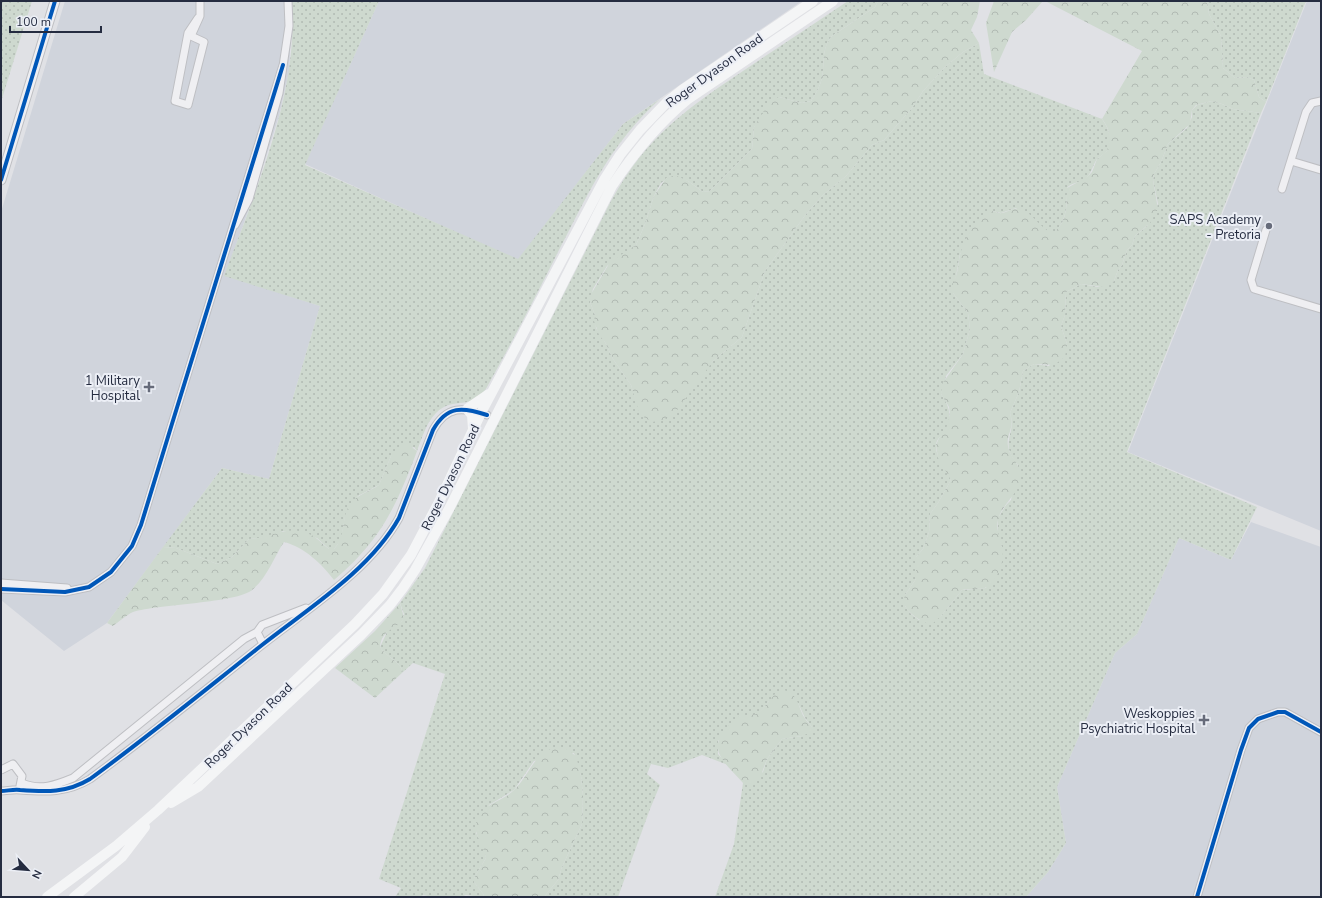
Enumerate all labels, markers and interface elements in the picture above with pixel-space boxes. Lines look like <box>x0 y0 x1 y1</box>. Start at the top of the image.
scale bar <box>10 8 101 34</box>
text: 100 m <box>16 14 51 30</box>
street label: Roger Dyason Road <box>662 29 767 112</box>
place label: SAPS Academy - Pretoria <box>1169 211 1261 244</box>
marker: SAPS Academy - Pretoria <box>1264 221 1274 231</box>
place label: 1 Military Hospital <box>85 372 140 405</box>
marker: 1 Military Hospital <box>143 381 155 393</box>
street label: Roger Dyason Road <box>417 421 484 533</box>
street label: Roger Dyason Road <box>201 679 297 772</box>
place label: Weskoppies Psychiatric Hospital <box>1080 705 1195 738</box>
marker: Weskoppies Psychiatric Hospital <box>1198 714 1210 726</box>
north arrow <box>8 850 48 890</box>
text: N <box>28 867 45 881</box>

